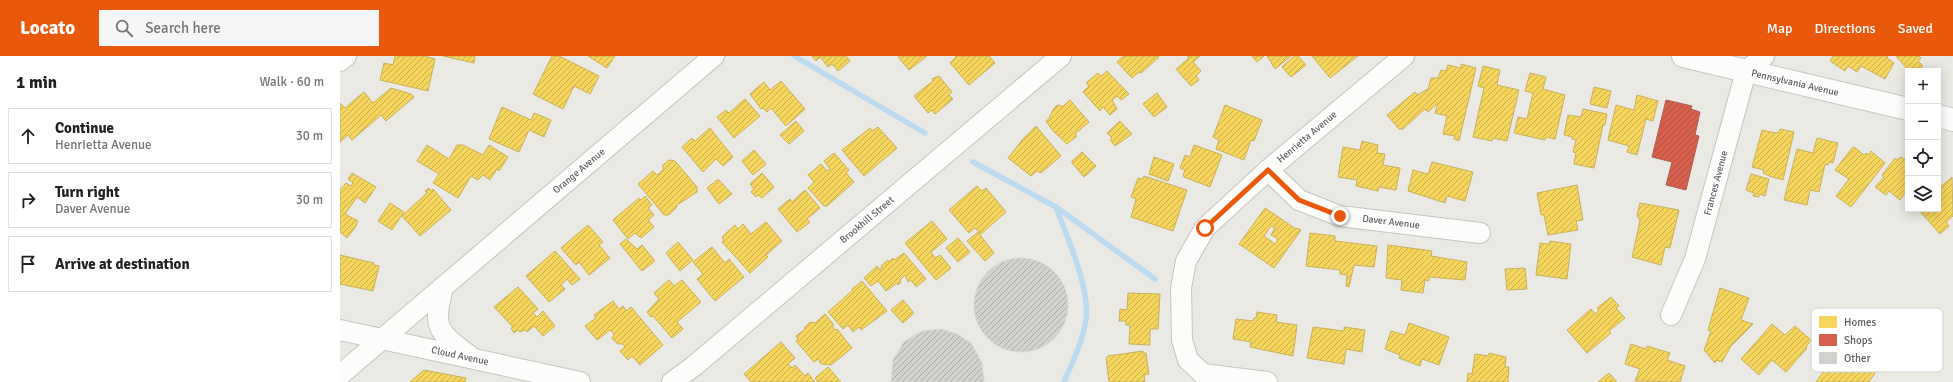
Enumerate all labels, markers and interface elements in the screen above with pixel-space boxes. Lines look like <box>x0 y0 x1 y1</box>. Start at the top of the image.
search box <box>99 10 379 46</box>
text: Locato <box>20 16 75 40</box>
icon: search <box>113 17 135 39</box>
text: Search here <box>145 19 221 37</box>
text: Map <box>1767 20 1793 37</box>
text: Directions <box>1815 20 1876 37</box>
text: Saved <box>1898 20 1933 37</box>
street label: Pennsylvania Avenue <box>1750 67 1840 99</box>
map controls <box>1905 68 1941 212</box>
button: + <box>1905 68 1941 104</box>
text: 1 min <box>16 72 57 93</box>
text: Walk · 60 m <box>260 74 324 90</box>
button: − <box>1905 104 1941 140</box>
street label: Henrietta Avenue <box>1275 109 1339 165</box>
text: Continue <box>55 119 114 137</box>
icon: ahead <box>17 125 39 147</box>
text: 30 m <box>296 128 323 144</box>
text: Henrietta Avenue <box>55 137 152 153</box>
button: locate <box>1905 140 1941 176</box>
street label: Orange Avenue <box>550 146 608 196</box>
street label: Frances Avenue <box>1702 149 1730 217</box>
button: layers <box>1905 176 1941 212</box>
text: Turn right <box>55 183 120 201</box>
icon: right <box>17 189 39 211</box>
text: 30 m <box>296 192 323 208</box>
street label: Brookhill Street <box>837 194 897 246</box>
text: Daver Avenue <box>55 201 130 217</box>
route end <box>1331 207 1349 225</box>
street label: Daver Avenue <box>1362 213 1420 231</box>
route start <box>1196 219 1214 237</box>
icon: arrive <box>17 253 39 275</box>
text: Arrive at destination <box>55 255 190 273</box>
legend <box>1811 308 1943 372</box>
text: Homes <box>1844 316 1876 329</box>
text: Shops <box>1844 334 1873 347</box>
street label: Cloud Avenue <box>430 344 490 368</box>
text: Other <box>1844 352 1871 365</box>

